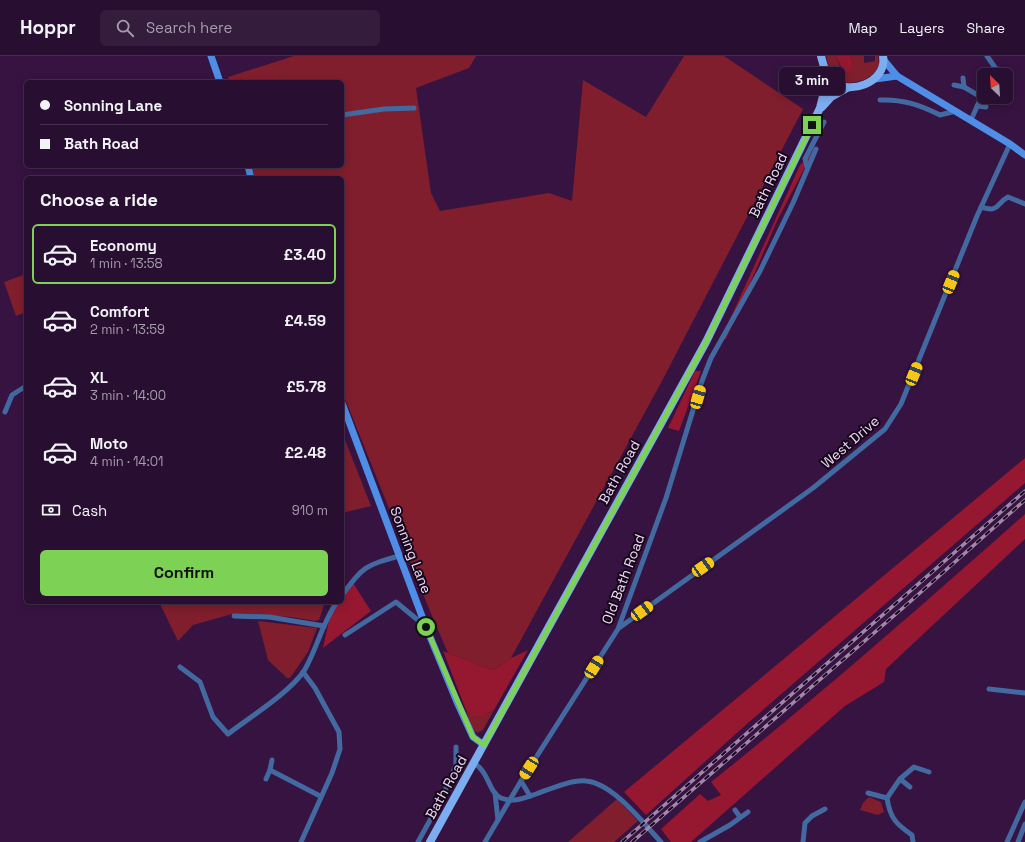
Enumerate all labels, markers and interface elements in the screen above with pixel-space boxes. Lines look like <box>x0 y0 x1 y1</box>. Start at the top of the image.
search box <box>100 10 380 46</box>
text: Hoppr <box>20 15 76 40</box>
icon: search <box>114 17 136 39</box>
text: Search here <box>146 18 232 37</box>
text: Map <box>848 19 878 37</box>
text: Layers <box>900 19 944 37</box>
text: Share <box>966 19 1005 37</box>
callout: 3 min <box>779 67 845 95</box>
north arrow <box>977 68 1013 104</box>
map controls <box>977 68 1013 104</box>
text: 3 min <box>795 72 829 89</box>
text: Sonning Lane <box>64 96 162 115</box>
route end <box>803 116 821 134</box>
text: Bath Road <box>64 134 139 153</box>
street label: Bath Road <box>745 150 791 220</box>
text: Choose a ride <box>40 188 158 211</box>
icon: car <box>42 236 78 272</box>
text: Economy <box>90 236 157 255</box>
text: £3.40 <box>284 245 326 264</box>
text: 1 min · 13:58 <box>90 255 163 272</box>
car <box>941 269 961 295</box>
icon: car <box>42 302 78 338</box>
text: Comfort <box>90 302 150 321</box>
text: £4.59 <box>284 311 326 330</box>
text: 2 min · 13:59 <box>90 321 165 338</box>
car <box>904 361 924 387</box>
icon: car <box>42 368 78 404</box>
text: XL <box>90 368 108 387</box>
text: £5.78 <box>286 377 326 396</box>
car <box>689 384 707 410</box>
text: 3 min · 14:00 <box>90 387 166 404</box>
street label: West Drive <box>817 412 883 472</box>
icon: car <box>42 434 78 470</box>
text: Moto <box>90 434 128 453</box>
street label: Bath Road <box>594 437 644 507</box>
text: £2.48 <box>285 443 326 462</box>
text: 4 min · 14:01 <box>90 453 164 470</box>
icon: cash <box>40 499 62 521</box>
text: Cash <box>72 501 107 520</box>
text: 910 m <box>292 502 328 519</box>
street label: Sonning Lane <box>386 504 436 596</box>
street label: Old Bath Road <box>598 531 648 627</box>
button: Confirm <box>40 550 328 596</box>
car <box>690 555 716 579</box>
car <box>629 599 655 623</box>
route start <box>417 618 435 636</box>
car <box>583 654 605 680</box>
street label: Bath Road <box>421 752 471 822</box>
car <box>518 755 540 781</box>

